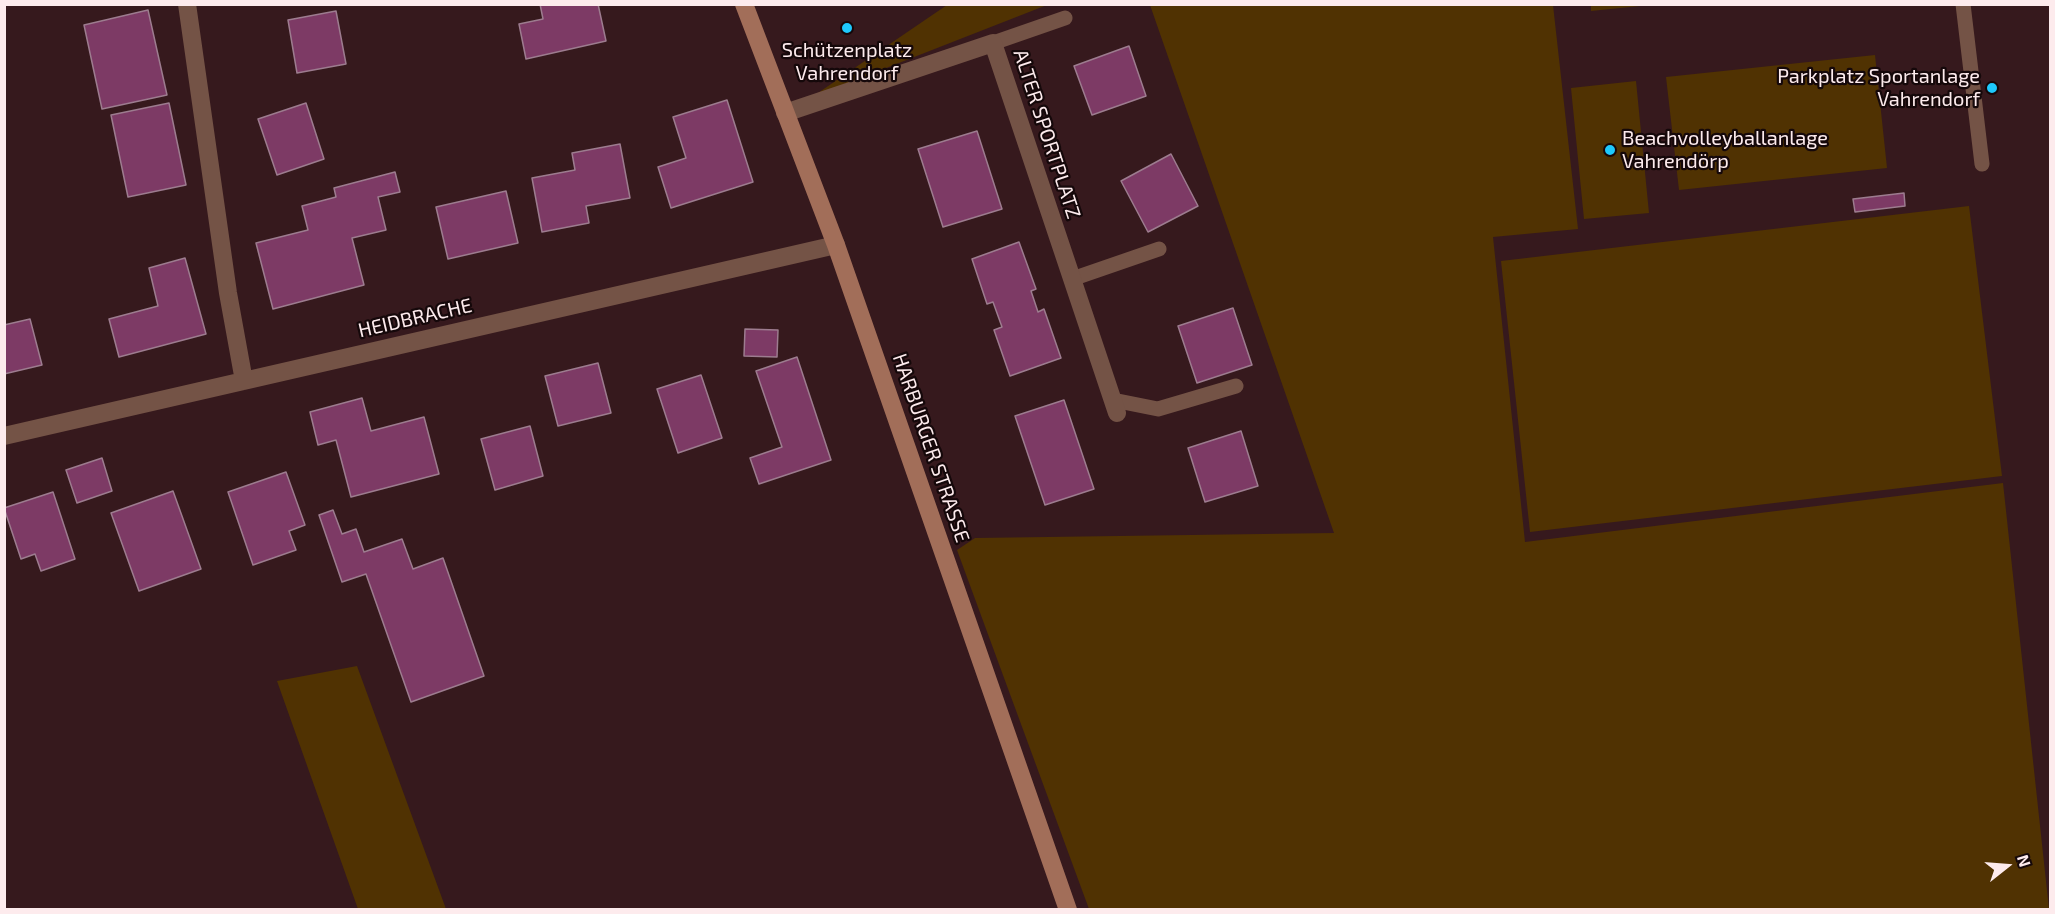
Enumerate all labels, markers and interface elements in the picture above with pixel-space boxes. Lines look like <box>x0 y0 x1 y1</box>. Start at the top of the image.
marker: Schützenplatz Vahrendorf <box>840 21 854 35</box>
place label: Schützenplatz Vahrendorf <box>782 38 912 85</box>
street label: ALTER SPORTPLATZ <box>1008 46 1086 222</box>
place label: Parkplatz Sportanlage Vahrendorf <box>1777 64 1980 111</box>
marker: Parkplatz Sportanlage Vahrendorf <box>1985 81 1999 95</box>
place label: Beachvolleyballanlage Vahrendörp <box>1622 126 1828 173</box>
marker: Beachvolleyballanlage Vahrendörp <box>1603 143 1617 157</box>
street label: HEIDBRACHE <box>356 293 474 343</box>
street label: HARBURGER STRASSE <box>887 350 975 546</box>
north arrow <box>1977 836 2037 896</box>
text: N <box>2014 852 2035 869</box>

